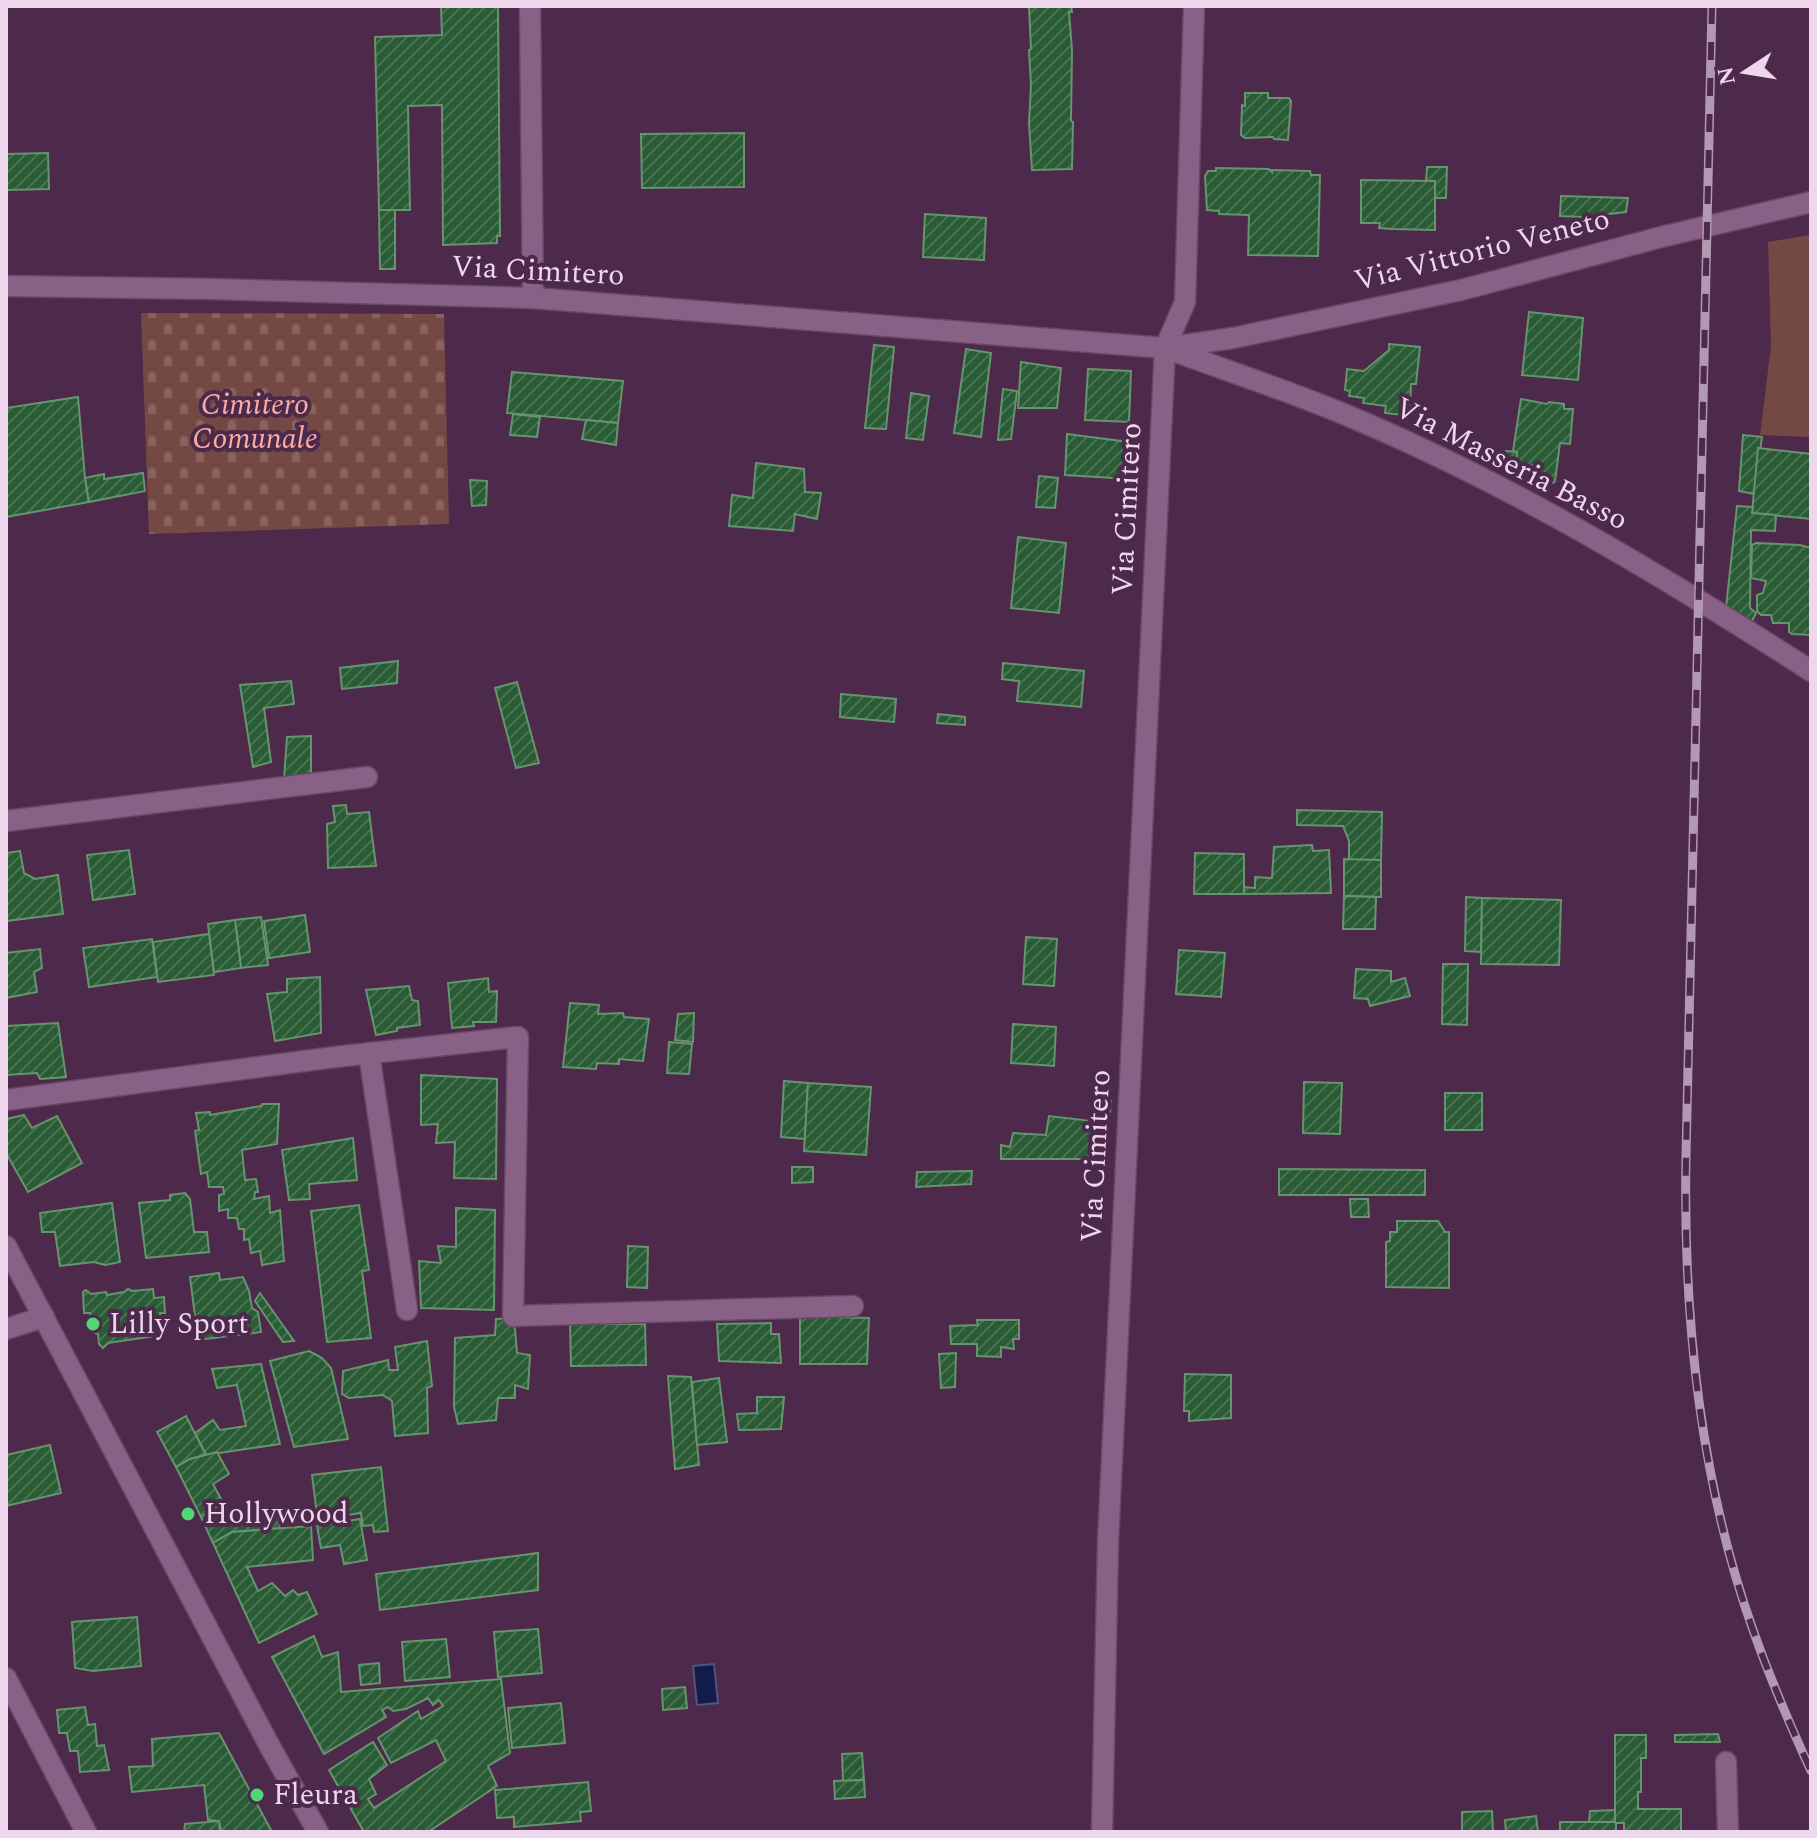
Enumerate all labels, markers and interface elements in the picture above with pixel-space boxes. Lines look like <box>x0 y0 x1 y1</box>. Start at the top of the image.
north arrow <box>1705 32 1785 112</box>
text: N <box>1709 64 1745 88</box>
street label: Via Vittorio Veneto <box>1349 196 1615 304</box>
street label: Via Cimitero <box>450 243 626 299</box>
park label: Cimitero Comunale <box>192 382 318 462</box>
street label: Via Masseria Basso <box>1386 385 1636 543</box>
street label: Via Cimitero <box>1099 421 1155 597</box>
street label: Via Cimitero <box>1068 1068 1124 1244</box>
place label: Lilly Sport <box>109 1301 249 1347</box>
marker: Lilly Sport <box>84 1315 102 1333</box>
place label: Hollywood <box>204 1491 349 1537</box>
marker: Hollywood <box>179 1505 197 1523</box>
place label: Fleura <box>273 1772 358 1818</box>
marker: Fleura <box>248 1786 266 1804</box>

